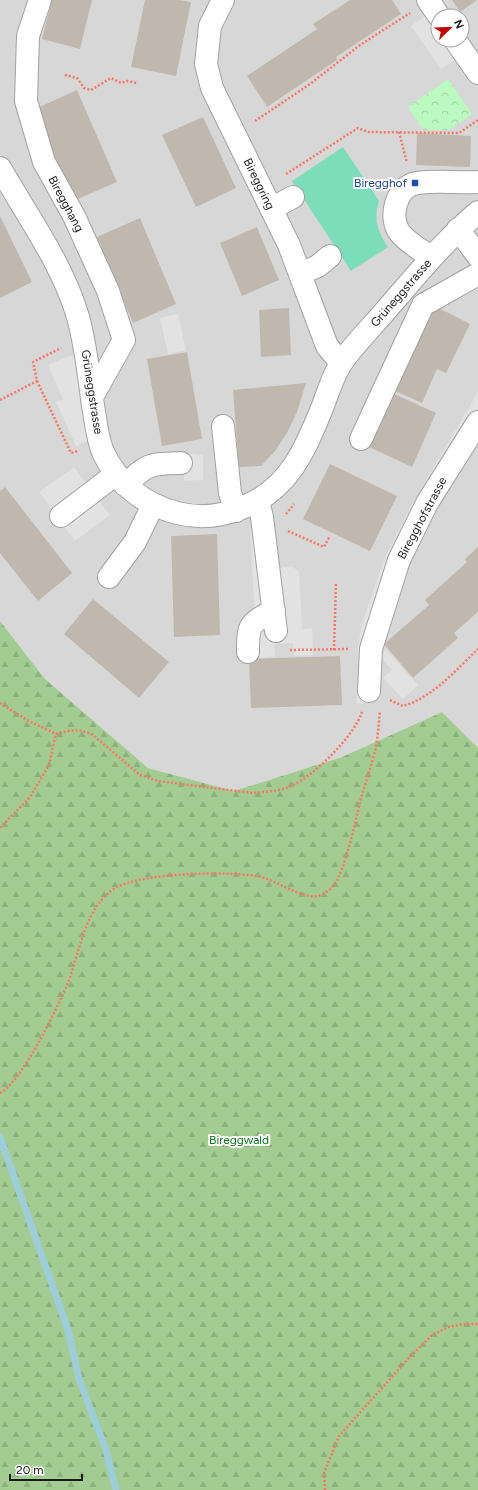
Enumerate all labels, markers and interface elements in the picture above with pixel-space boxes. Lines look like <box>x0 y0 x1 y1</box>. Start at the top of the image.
north arrow <box>430 8 470 48</box>
text: N <box>451 18 466 31</box>
street label: Bireggring <box>241 156 277 212</box>
street label: Biregghang <box>45 174 87 234</box>
place label: Biregghof <box>354 176 408 190</box>
marker: Biregghof <box>410 178 420 188</box>
street label: Grüneggstrasse <box>368 256 435 330</box>
street label: Grüneggstrasse <box>78 349 106 436</box>
street label: Biregghofstrasse <box>394 474 450 561</box>
park label: Bireggwald <box>209 1133 269 1147</box>
scale bar <box>10 1456 82 1482</box>
text: 20 m <box>16 1463 44 1477</box>

